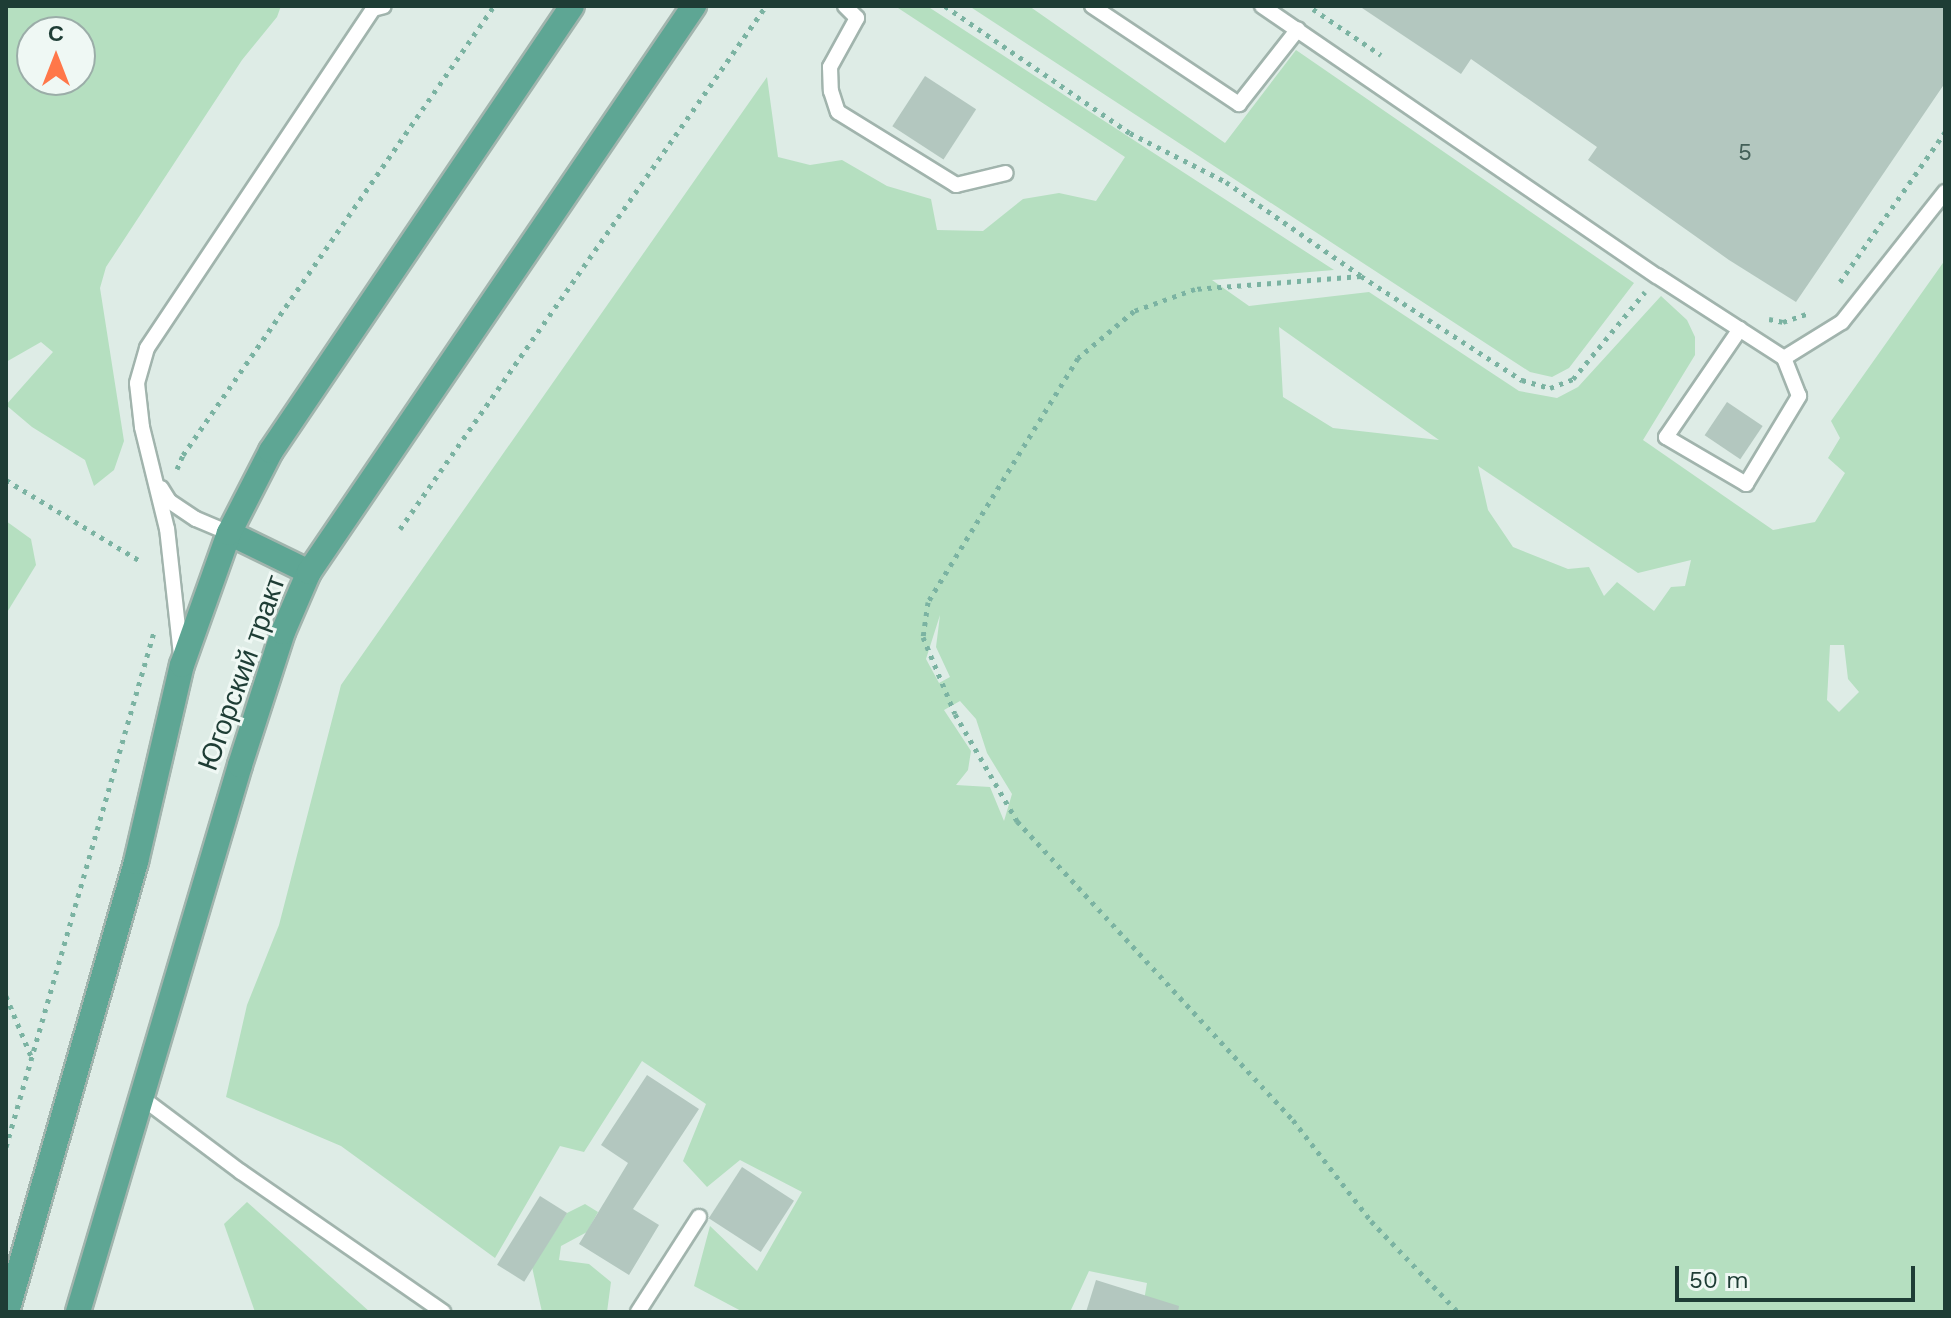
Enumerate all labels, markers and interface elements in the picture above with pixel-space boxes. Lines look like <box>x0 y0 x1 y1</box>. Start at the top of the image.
north arrow <box>16 16 96 96</box>
text: С <box>48 21 64 46</box>
house number: 5 <box>1738 139 1752 167</box>
street label: Югорский тракт <box>191 571 293 775</box>
scale bar <box>1679 1250 1919 1300</box>
text: 50 m <box>1689 1266 1749 1294</box>

